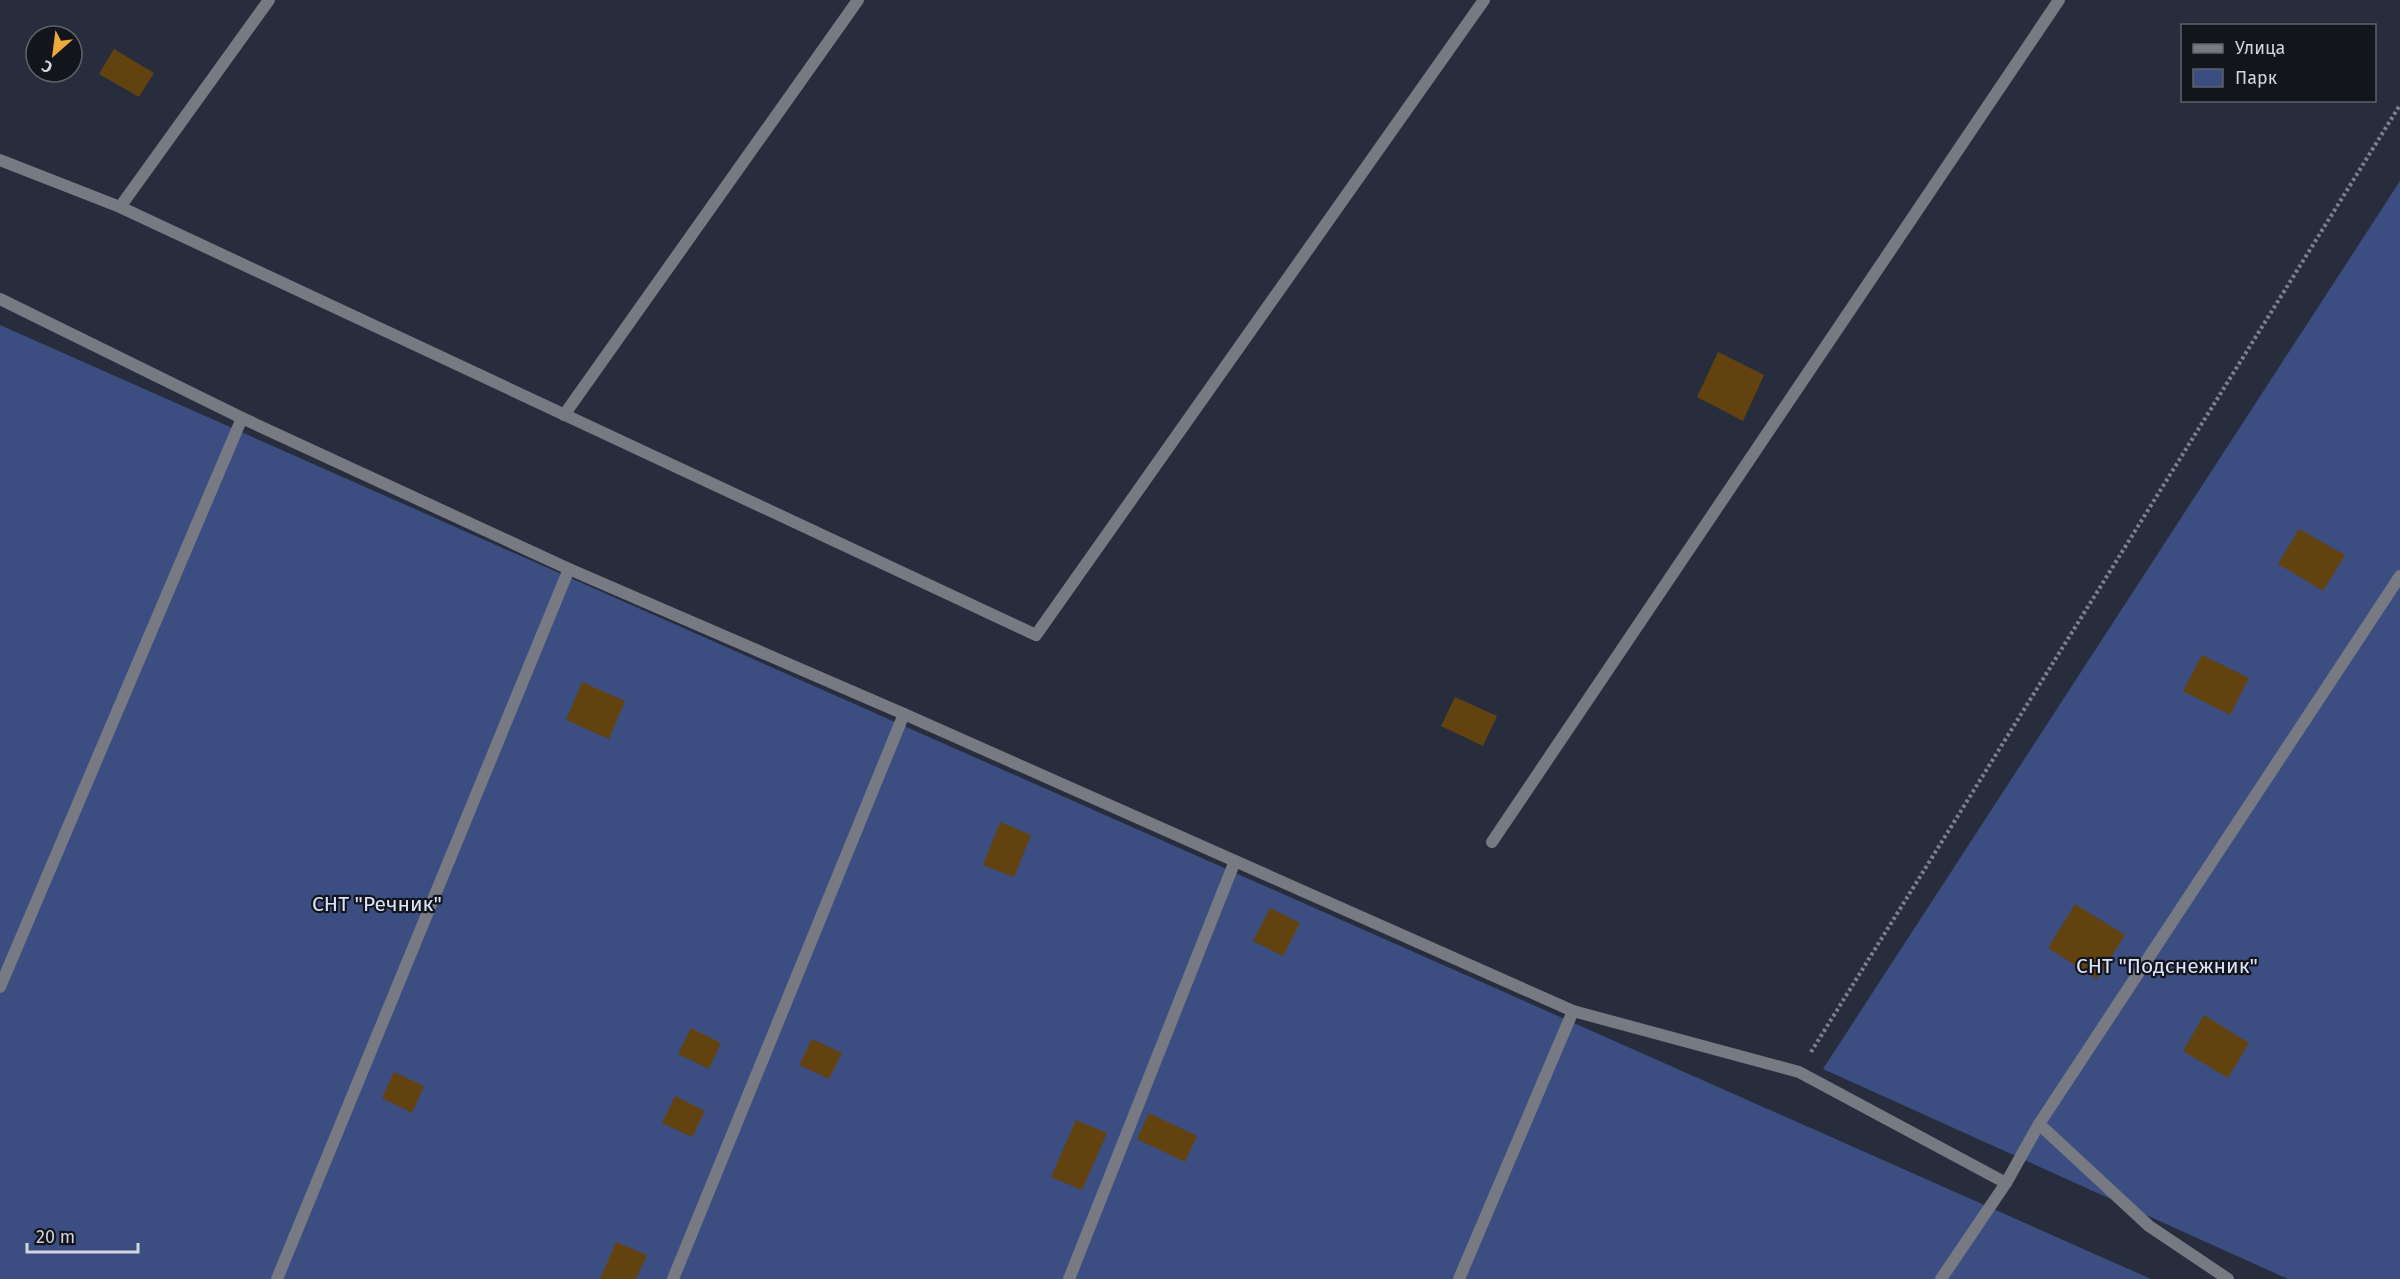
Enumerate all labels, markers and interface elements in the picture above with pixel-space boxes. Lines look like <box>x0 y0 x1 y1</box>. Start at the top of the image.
north arrow <box>24 24 84 84</box>
legend <box>2181 24 2376 102</box>
text: Улица <box>2235 37 2285 59</box>
text: С <box>38 56 56 77</box>
text: Парк <box>2235 67 2278 89</box>
park label: СНТ "Речник" <box>312 891 442 917</box>
park label: СНТ "Подснежник" <box>2076 953 2258 979</box>
scale bar <box>27 1216 138 1254</box>
text: 20 m <box>36 1226 75 1248</box>

